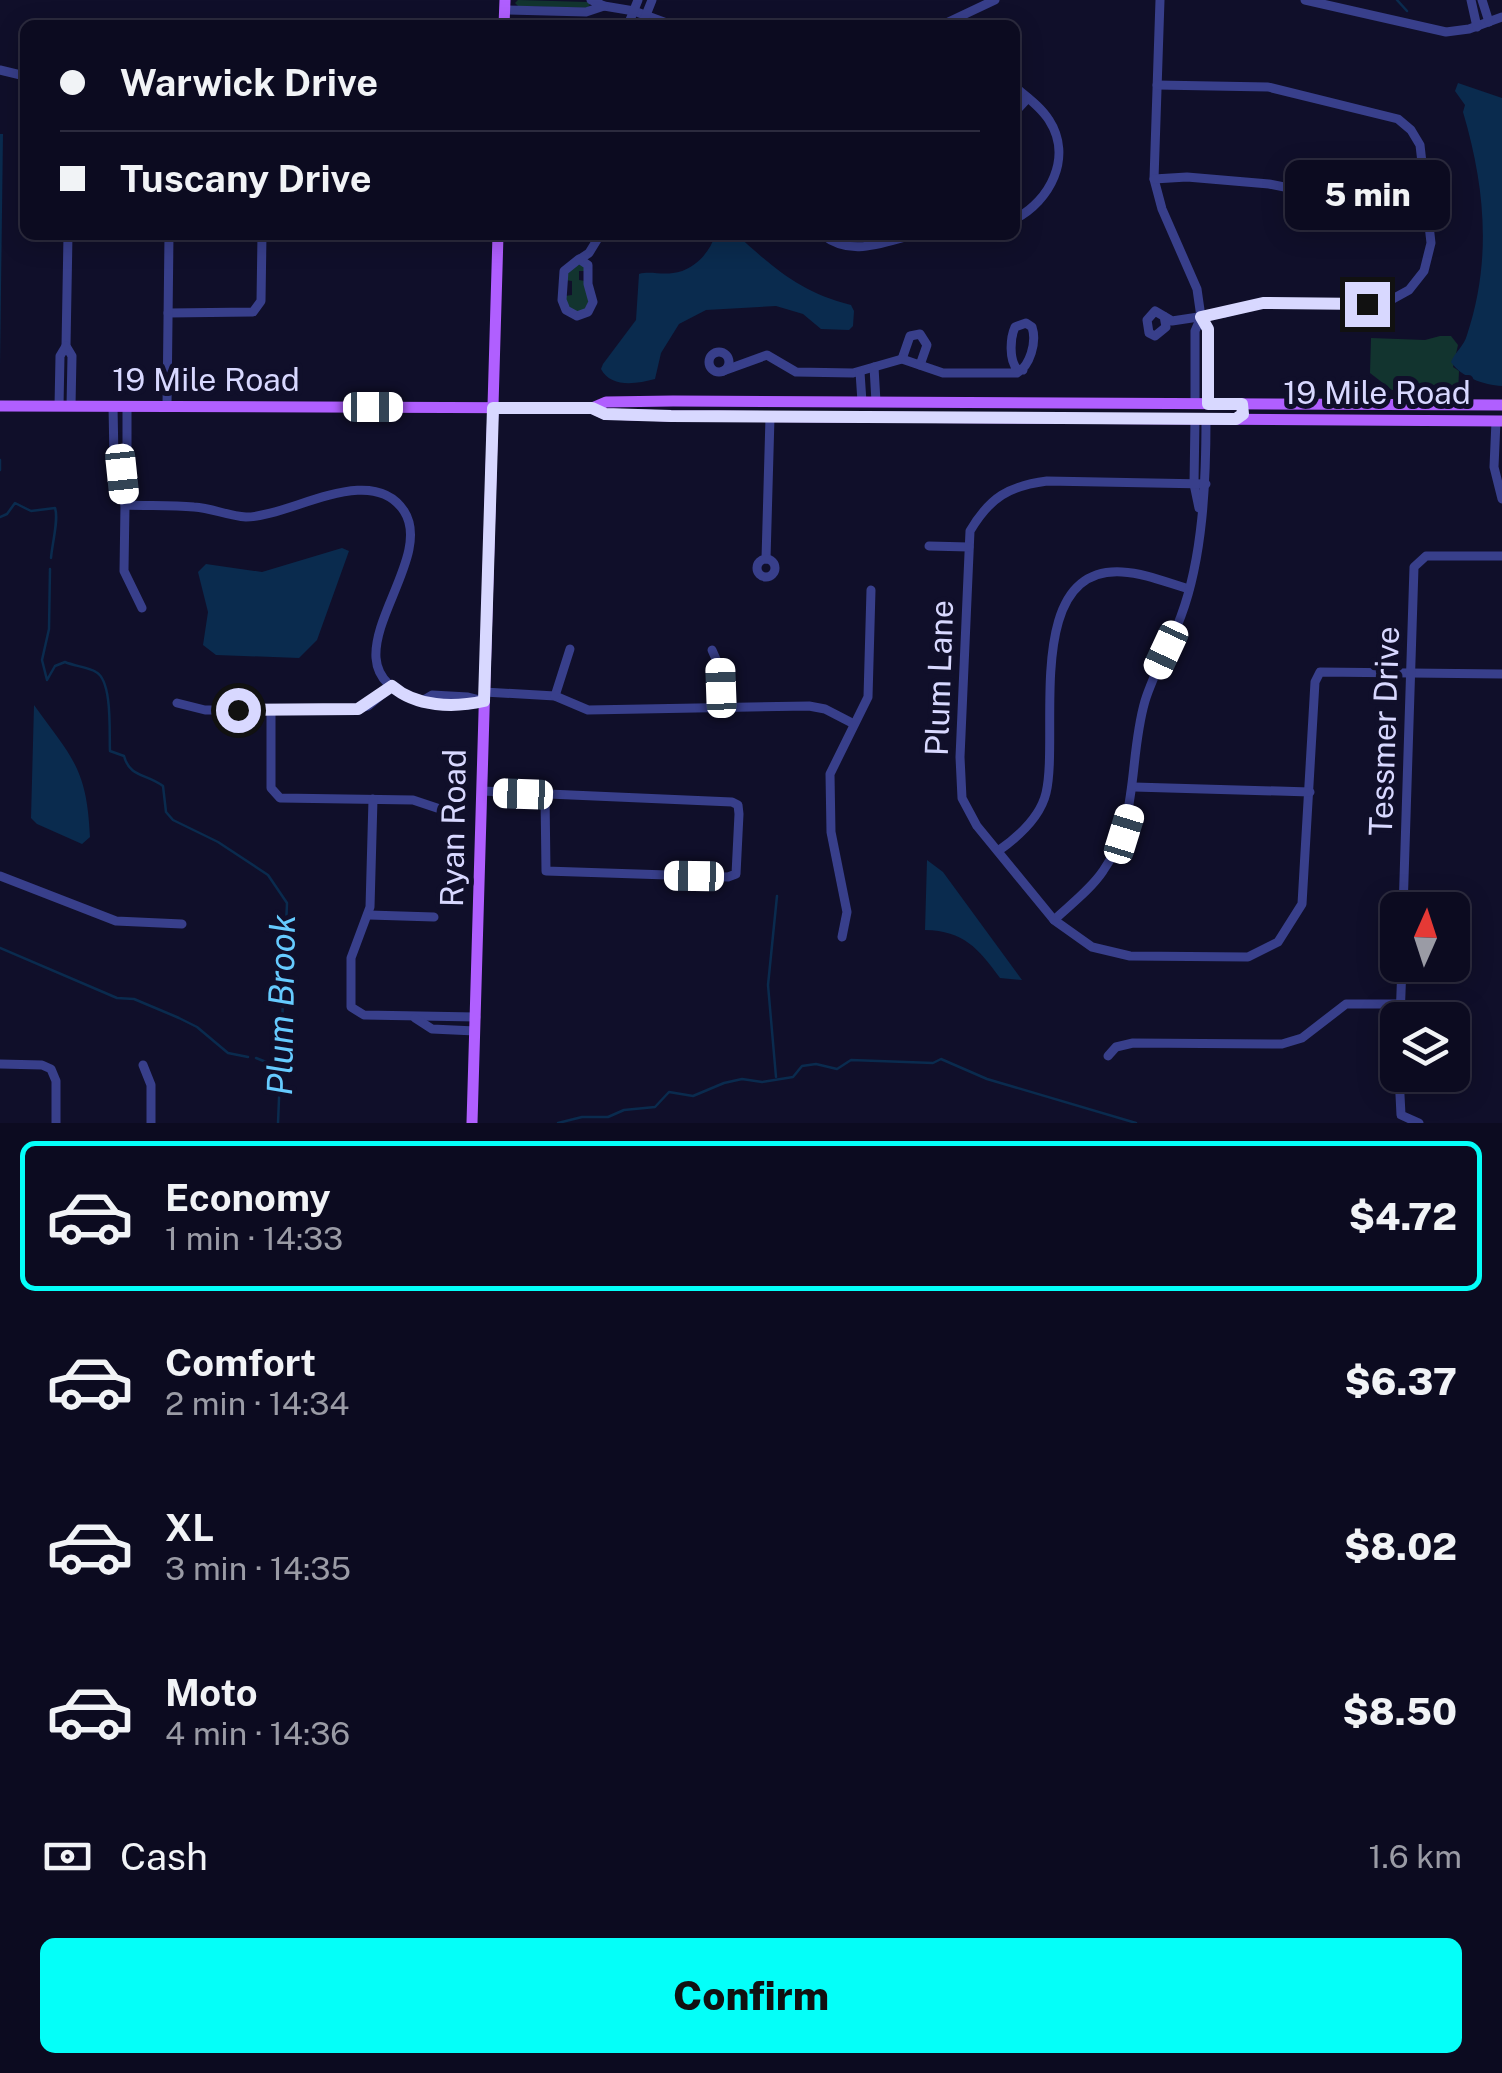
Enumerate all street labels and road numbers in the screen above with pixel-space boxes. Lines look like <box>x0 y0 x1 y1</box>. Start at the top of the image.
street label: 19 Mile Road <box>112 361 300 398</box>
street label: 19 Mile Road <box>1283 374 1471 411</box>
street label: Plum Lane <box>918 599 960 757</box>
street label: Tessmer Drive <box>1362 626 1406 836</box>
street label: Ryan Road <box>433 749 473 907</box>

